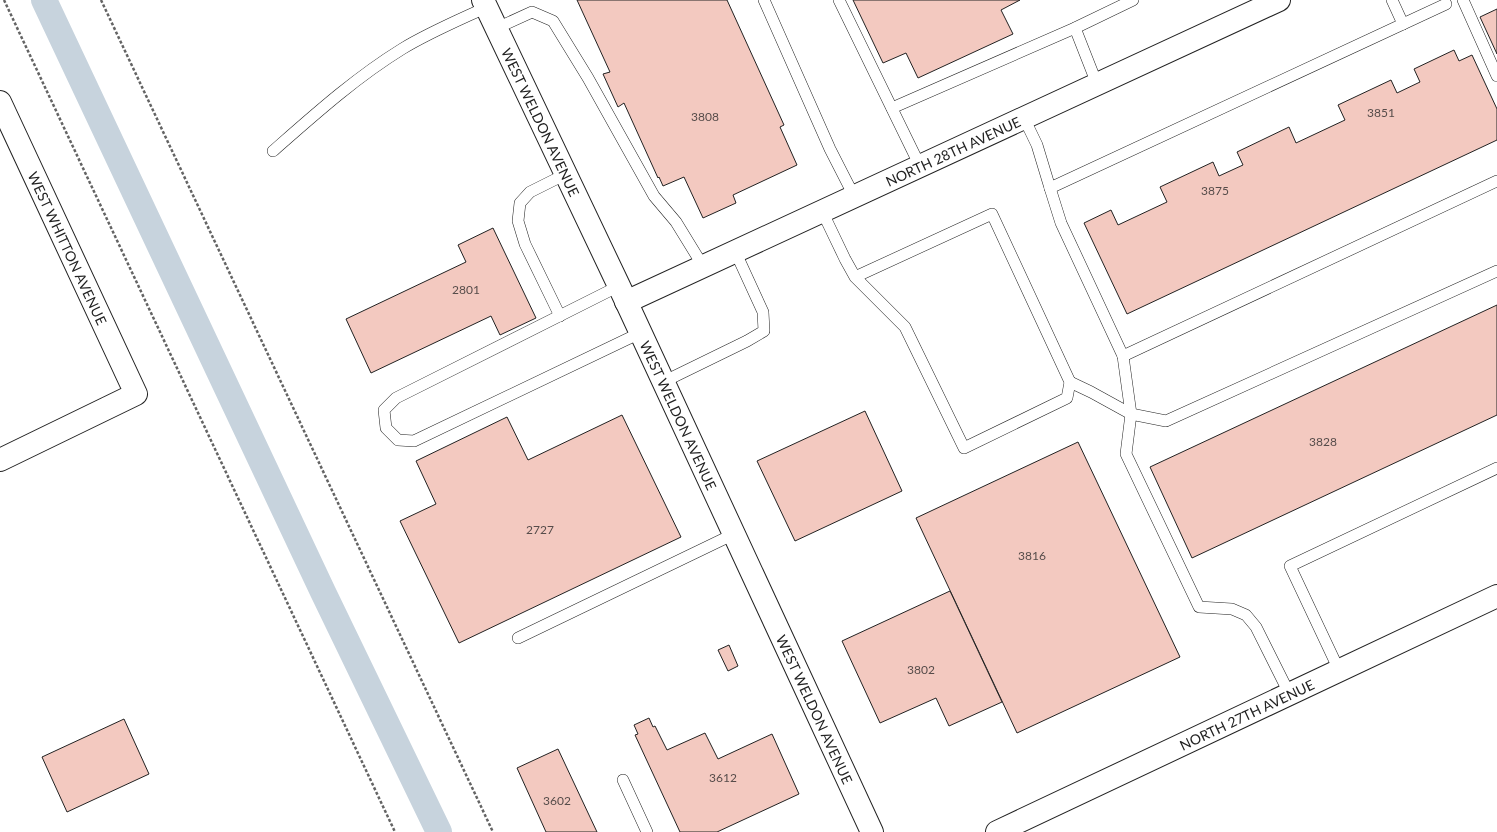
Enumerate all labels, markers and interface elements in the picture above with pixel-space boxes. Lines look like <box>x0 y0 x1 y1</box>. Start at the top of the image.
street label: WEST WELDON AVENUE <box>498 45 584 199</box>
house number: 3851 <box>1367 105 1395 120</box>
house number: 3808 <box>691 109 719 124</box>
street label: NORTH 28TH AVENUE <box>883 112 1023 189</box>
street label: WEST WHITTON AVENUE <box>25 169 111 327</box>
house number: 3875 <box>1201 183 1229 198</box>
house number: 2801 <box>452 282 480 297</box>
street label: WEST WELDON AVENUE <box>637 338 721 492</box>
house number: 3828 <box>1309 434 1337 449</box>
house number: 2727 <box>526 522 554 537</box>
house number: 3816 <box>1018 548 1046 563</box>
street label: WEST WELDON AVENUE <box>773 632 857 786</box>
house number: 3802 <box>907 662 935 677</box>
street label: NORTH 27TH AVENUE <box>1177 675 1317 753</box>
house number: 3612 <box>709 770 737 785</box>
house number: 3602 <box>543 793 571 808</box>

